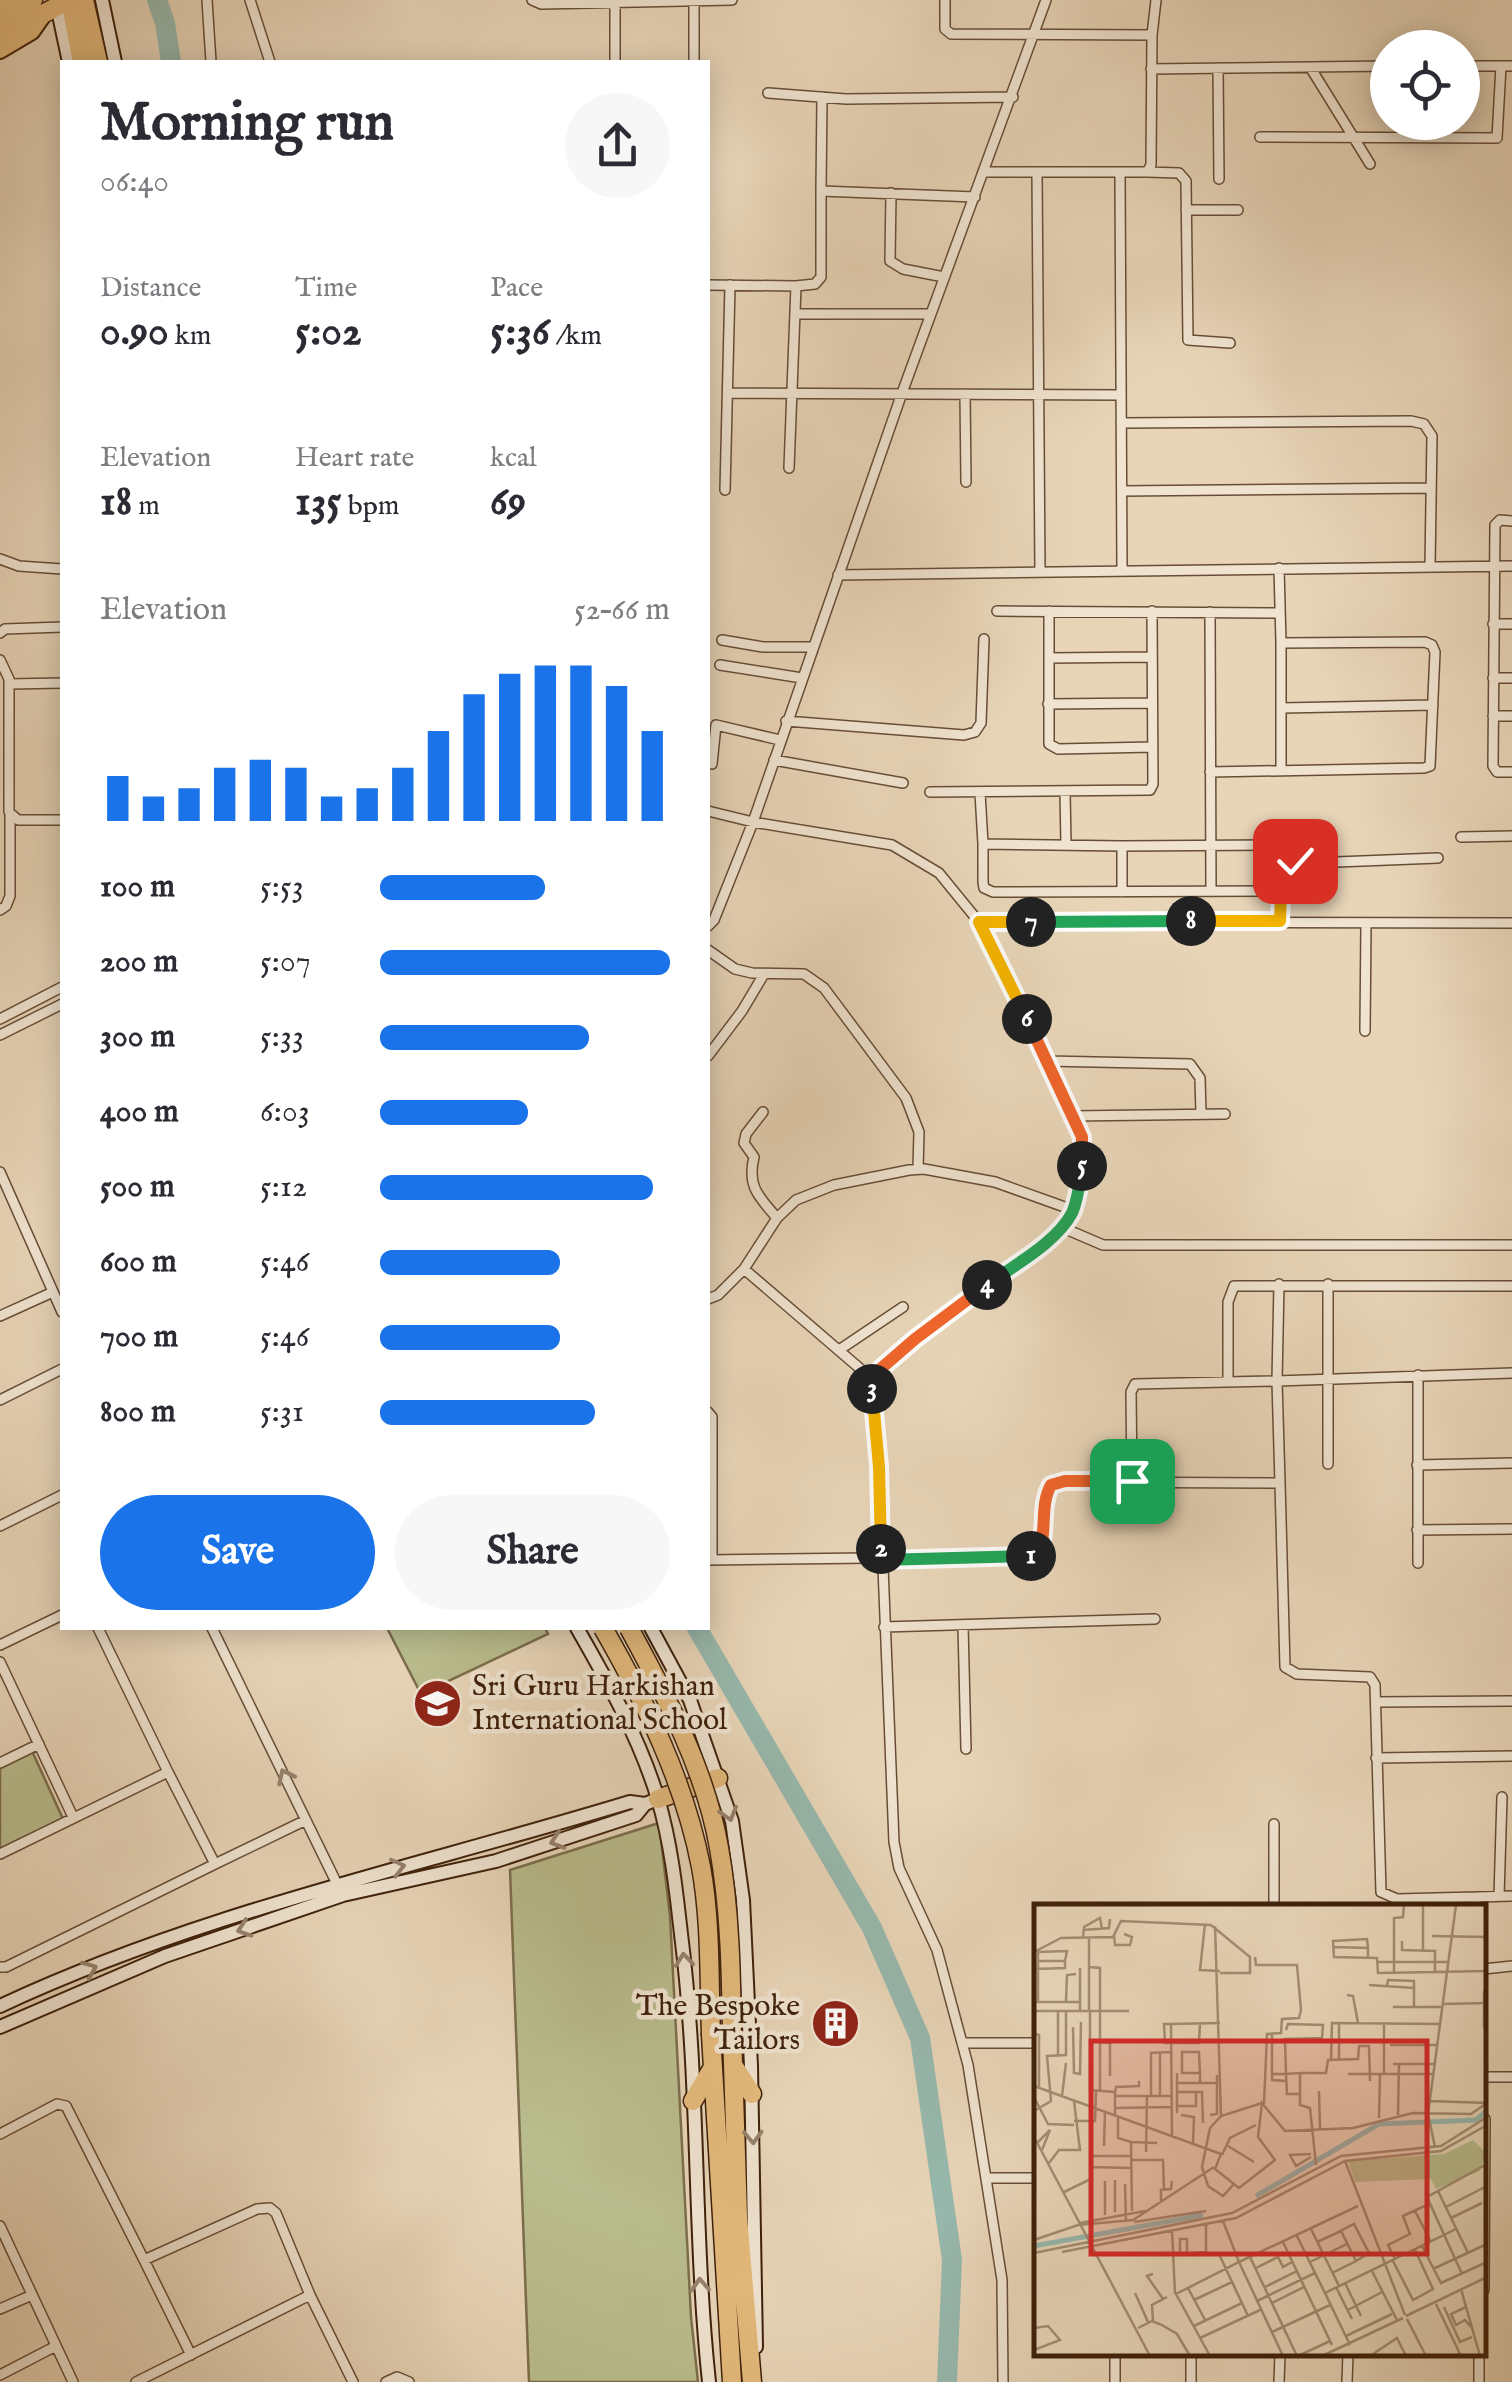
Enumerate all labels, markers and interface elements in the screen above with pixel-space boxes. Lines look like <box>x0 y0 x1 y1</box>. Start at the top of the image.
map controls <box>1370 30 1480 140</box>
button: locate <box>1370 30 1480 140</box>
text: Morning run <box>100 89 394 159</box>
button: share <box>565 93 670 198</box>
text: 06:40 <box>100 162 169 203</box>
text: Distance <box>100 271 201 306</box>
text: Time <box>295 271 357 306</box>
text: Pace <box>490 271 543 306</box>
text: 0.90 <box>100 306 169 359</box>
text: 5:02 <box>295 306 362 359</box>
text: 5:36 <box>490 306 550 359</box>
text: km <box>169 319 211 354</box>
text: /km <box>550 319 602 354</box>
text: Elevation <box>100 441 211 476</box>
text: Heart rate <box>295 441 414 476</box>
text: kcal <box>490 441 537 476</box>
text: 18 <box>100 476 132 529</box>
text: 135 <box>295 476 342 529</box>
text: 69 <box>490 476 526 529</box>
text: m <box>132 489 160 524</box>
text: bpm <box>342 489 399 524</box>
text: Elevation <box>100 590 227 631</box>
text: 52–66 m <box>574 590 670 631</box>
pin <box>1253 819 1338 904</box>
icon: check <box>1268 834 1323 889</box>
text: 100 m <box>100 867 175 908</box>
text: 5:53 <box>260 867 304 908</box>
pin: 8 <box>1166 896 1216 946</box>
pin: 7 <box>1006 897 1056 947</box>
text: 8 <box>1186 903 1196 938</box>
text: 7 <box>1024 904 1038 939</box>
text: 200 m <box>100 942 178 983</box>
text: 5:07 <box>260 942 311 983</box>
pin: 6 <box>1002 994 1052 1044</box>
text: 6 <box>1021 1001 1033 1036</box>
text: 300 m <box>100 1017 175 1058</box>
text: 5:33 <box>260 1017 304 1058</box>
text: 400 m <box>100 1092 179 1133</box>
text: 6:03 <box>260 1092 310 1133</box>
pin: 5 <box>1057 1141 1107 1191</box>
text: 5 <box>1077 1148 1087 1183</box>
text: 500 m <box>100 1167 175 1208</box>
text: 5:12 <box>260 1167 307 1208</box>
text: 600 m <box>100 1242 177 1283</box>
text: 5:46 <box>260 1242 309 1283</box>
pin: 4 <box>962 1260 1012 1310</box>
text: 4 <box>980 1267 994 1302</box>
text: 700 m <box>100 1317 178 1358</box>
text: 5:46 <box>260 1317 309 1358</box>
pin: 3 <box>847 1364 897 1414</box>
text: 3 <box>867 1371 877 1406</box>
text: 800 m <box>100 1392 176 1433</box>
text: 5:31 <box>260 1392 304 1433</box>
pin <box>1090 1439 1175 1524</box>
icon: arrive <box>1105 1454 1160 1509</box>
button: Save <box>100 1495 375 1610</box>
button: Share <box>395 1495 670 1610</box>
pin: 2 <box>856 1524 906 1574</box>
text: 2 <box>874 1531 888 1566</box>
pin: 1 <box>1006 1531 1056 1581</box>
text: 1 <box>1026 1538 1036 1573</box>
place label: Sri Guru Harkishan International School <box>472 1668 728 1740</box>
school or university icon: Sri Guru Harkishan International School <box>411 1678 463 1730</box>
one-way arrow <box>277 1768 297 1786</box>
one-way arrow <box>717 1804 738 1821</box>
one-way arrow <box>549 1829 566 1849</box>
one-way arrow <box>389 1857 406 1878</box>
inset map <box>1034 1904 1487 2357</box>
one-way arrow <box>237 1917 254 1938</box>
one-way arrow <box>674 1952 695 1968</box>
one-way arrow <box>81 1960 98 1980</box>
place label: The Bespoke Tailors <box>636 1988 800 2060</box>
building icon: The Bespoke Tailors <box>809 1998 861 2050</box>
one-way arrow <box>743 2130 764 2146</box>
one-way arrow <box>690 2276 711 2292</box>

